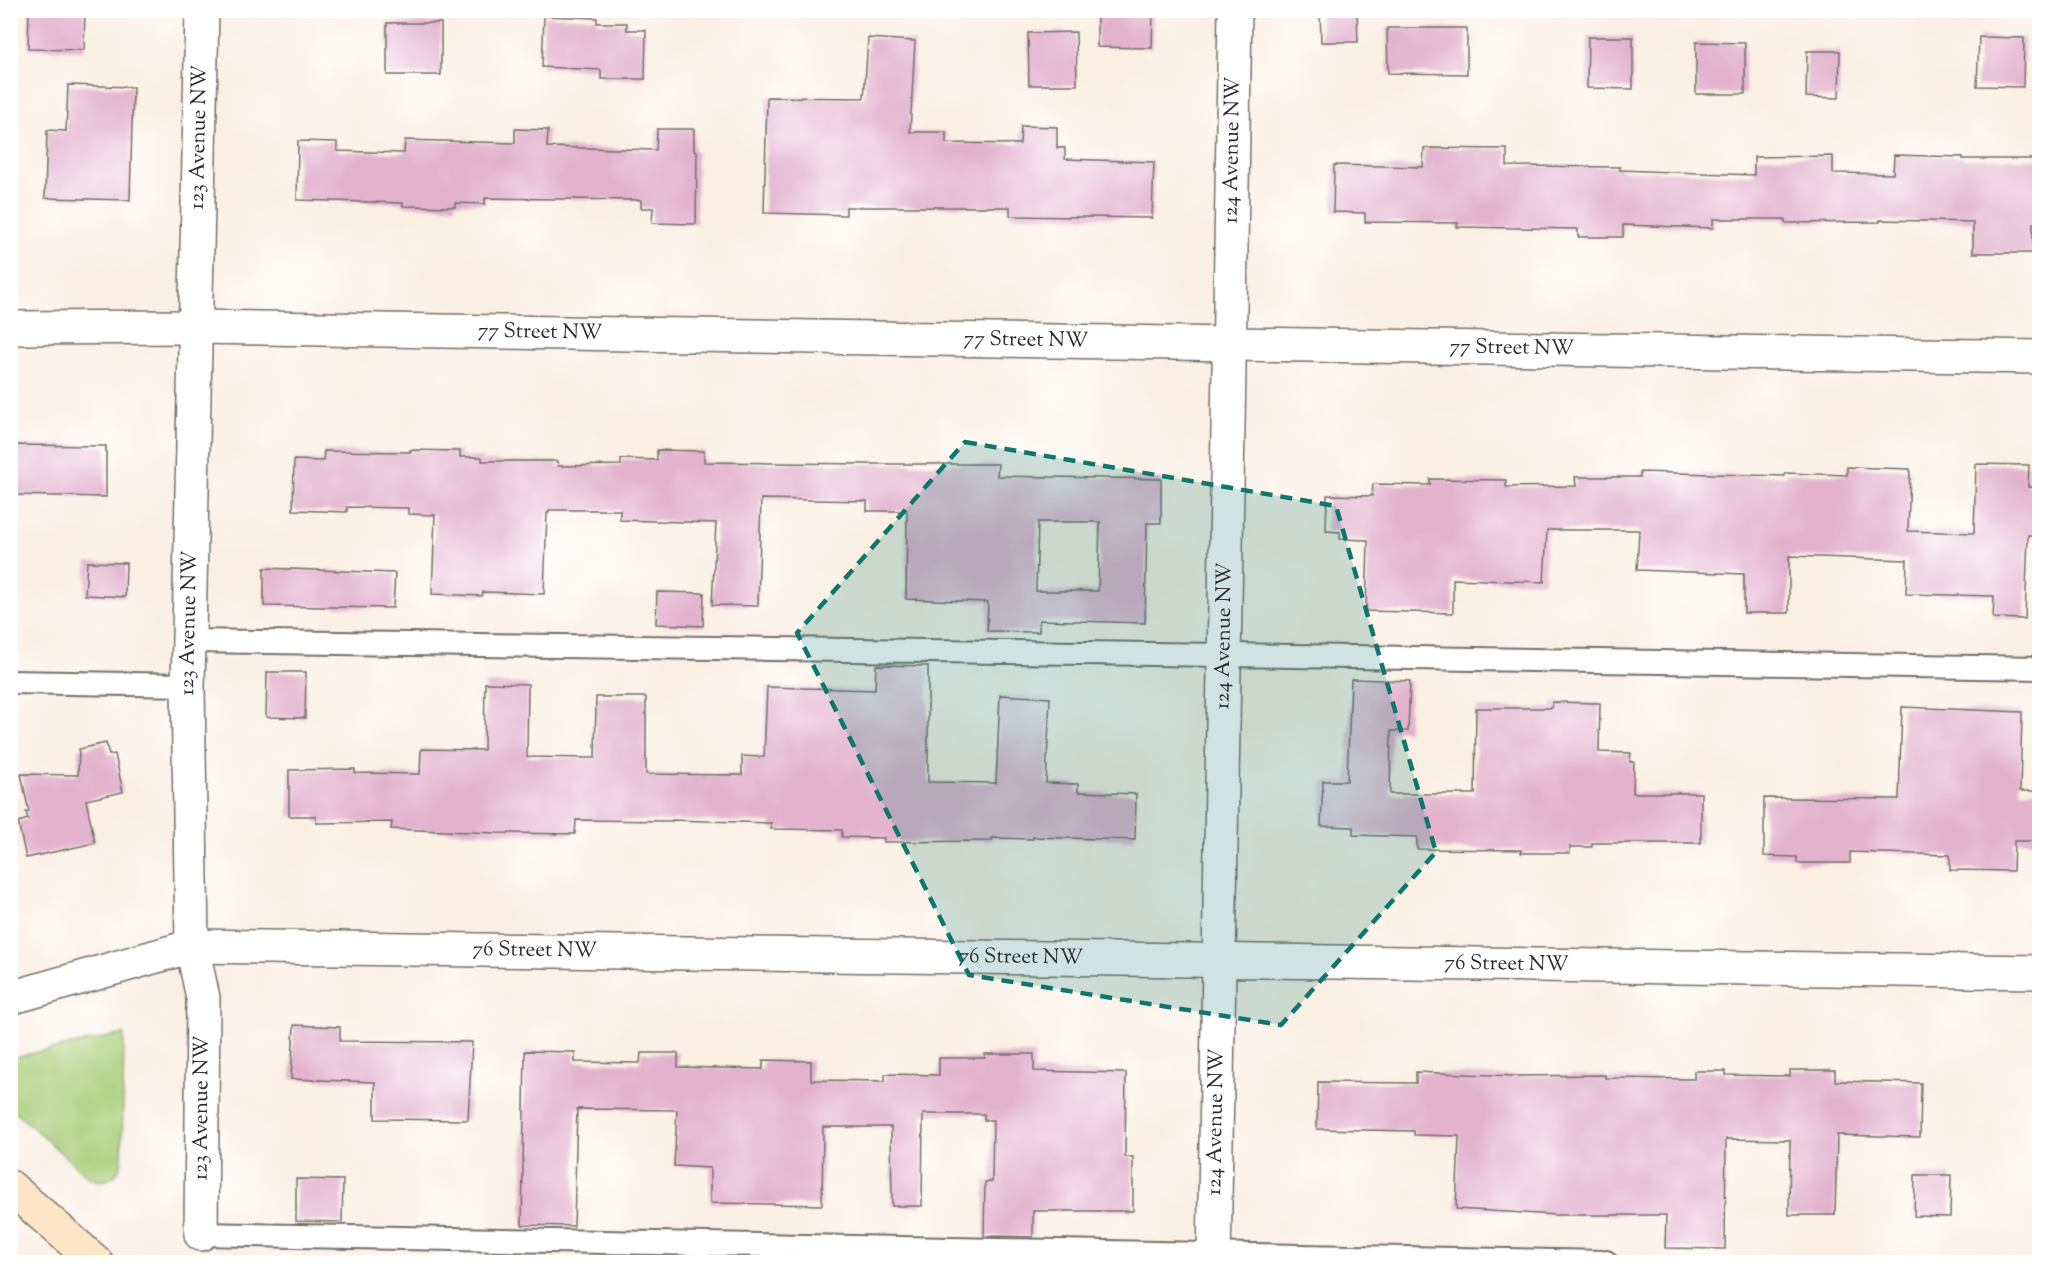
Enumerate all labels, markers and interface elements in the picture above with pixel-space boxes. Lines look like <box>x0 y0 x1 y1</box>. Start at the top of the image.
street label: 123 Avenue NW <box>183 65 216 210</box>
street label: 124 Avenue NW <box>1216 77 1249 224</box>
street label: 77 Street NW <box>478 317 602 349</box>
street label: 77 Street NW <box>963 325 1088 357</box>
street label: 77 Street NW <box>1449 332 1574 364</box>
street label: 123 Avenue NW <box>173 551 206 696</box>
street label: 124 Avenue NW <box>1208 562 1241 710</box>
street label: 76 Street NW <box>472 935 597 967</box>
street label: 76 Street NW <box>958 942 1083 974</box>
street label: 76 Street NW <box>1444 949 1569 980</box>
street label: 123 Avenue NW <box>186 1036 218 1180</box>
street label: 124 Avenue NW <box>1200 1048 1233 1196</box>

